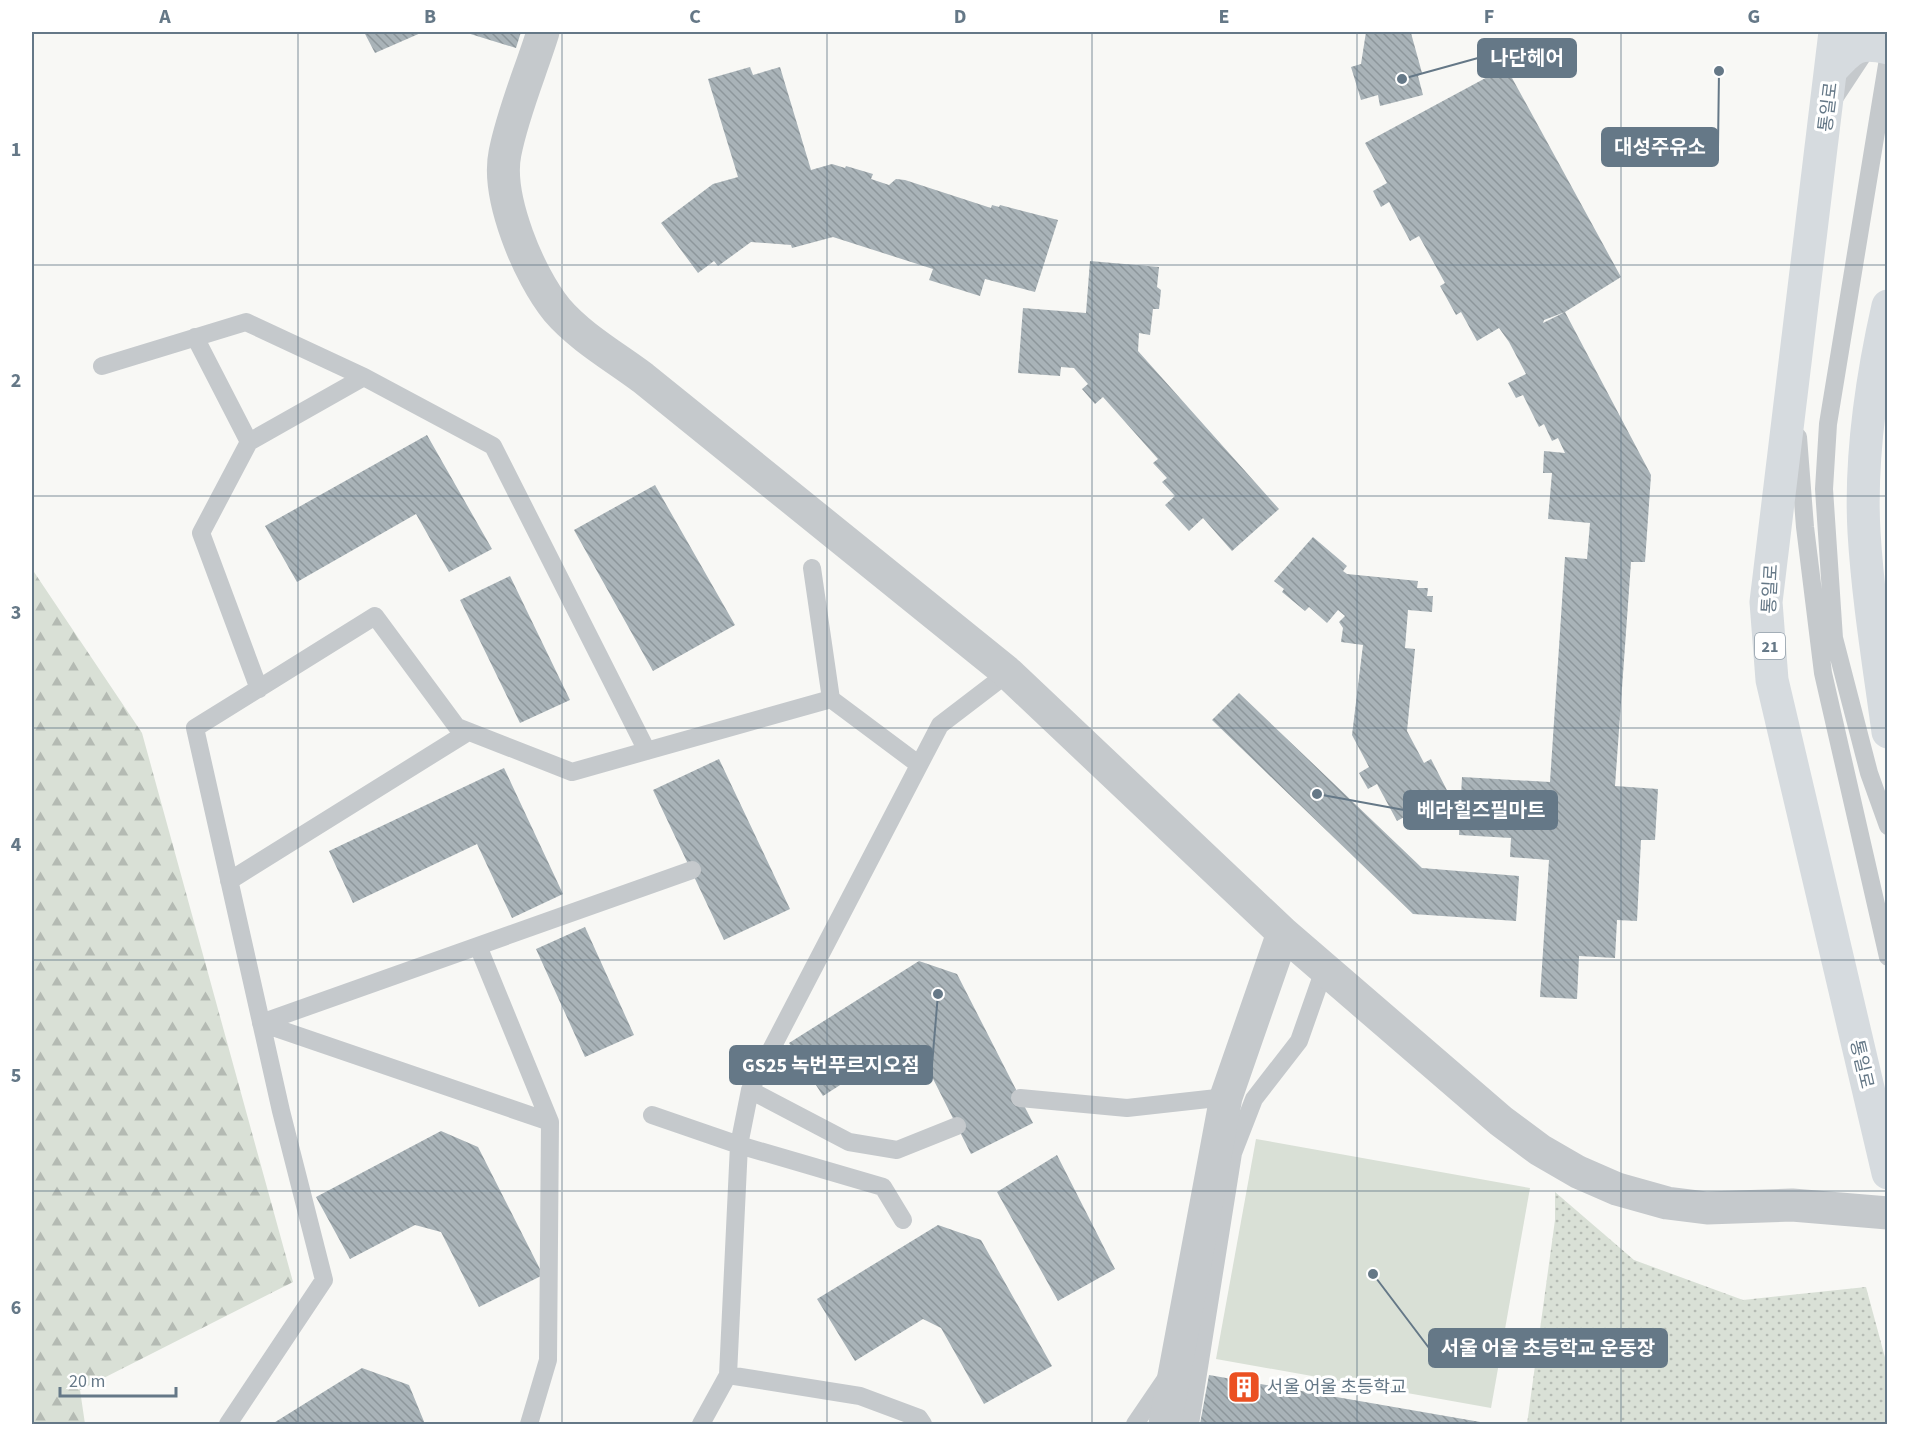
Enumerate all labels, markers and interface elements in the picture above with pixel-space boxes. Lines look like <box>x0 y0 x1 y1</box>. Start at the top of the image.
text: A <box>158 3 171 31</box>
text: B <box>424 3 436 31</box>
text: C <box>689 3 701 31</box>
text: D <box>954 3 966 31</box>
text: E <box>1219 3 1229 31</box>
text: F <box>1484 3 1494 31</box>
text: G <box>1748 3 1760 31</box>
callout: 나단헤어 <box>1478 39 1576 77</box>
text: 나단헤어 <box>1490 45 1564 73</box>
street label: 통일로 <box>1813 81 1844 133</box>
callout: 대성주유소 <box>1602 128 1718 166</box>
text: 대성주유소 <box>1614 134 1706 162</box>
text: 1 <box>11 136 21 164</box>
text: 2 <box>11 367 21 395</box>
street label: 통일로 <box>1757 564 1784 614</box>
text: 3 <box>11 599 21 627</box>
road number: 21 <box>1755 633 1785 659</box>
callout: 베라힐즈필마트 <box>1404 791 1557 829</box>
text: 베라힐즈필마트 <box>1417 797 1545 825</box>
text: 4 <box>11 831 22 859</box>
street label: 통일로 <box>1844 1037 1879 1091</box>
callout: GS25 녹번푸르지오점 <box>730 1046 932 1084</box>
text: GS25 녹번푸르지오점 <box>742 1052 920 1080</box>
text: 5 <box>11 1062 21 1090</box>
text: 6 <box>11 1294 21 1322</box>
callout: 서울 어울 초등학교 운동장 <box>1429 1329 1667 1367</box>
text: 서울 어울 초등학교 운동장 <box>1441 1335 1655 1363</box>
scale bar <box>60 1360 176 1398</box>
text: 20 m <box>69 1369 105 1394</box>
building icon: 서울 어울 초등학교 <box>1226 1369 1262 1405</box>
place label: 서울 어울 초등학교 <box>1267 1375 1407 1400</box>

